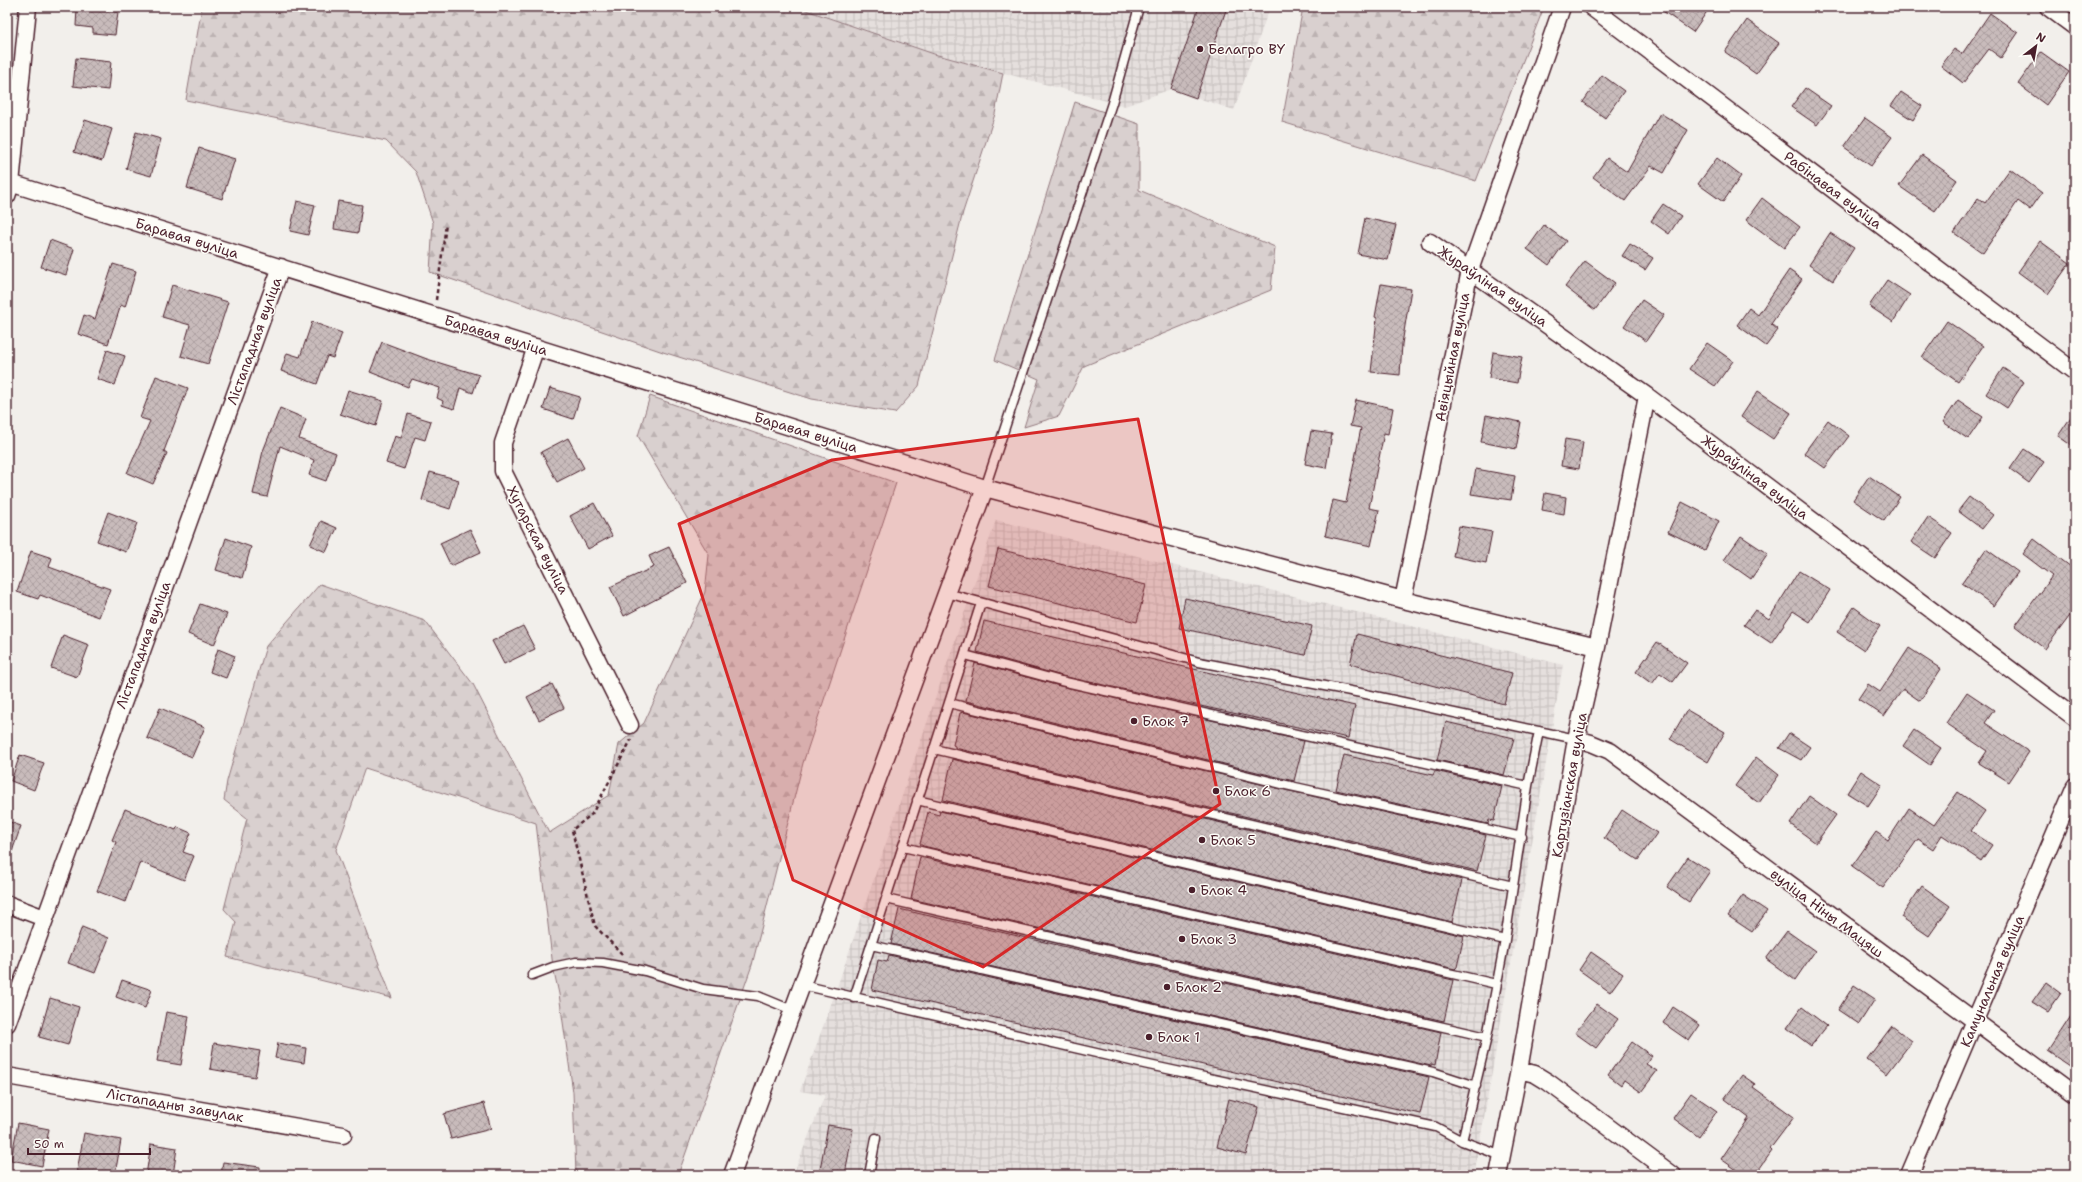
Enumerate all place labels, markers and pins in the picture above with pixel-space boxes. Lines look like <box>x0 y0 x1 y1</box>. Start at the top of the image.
place label: Белагро BY <box>1208 40 1286 58</box>
marker: Белагро BY <box>1195 44 1205 54</box>
place label: Блок 7 <box>1142 712 1189 730</box>
marker: Блок 7 <box>1129 716 1139 726</box>
place label: Блок 6 <box>1224 782 1271 800</box>
marker: Блок 6 <box>1211 786 1221 796</box>
place label: Блок 5 <box>1210 831 1256 849</box>
marker: Блок 5 <box>1197 835 1207 845</box>
place label: Блок 4 <box>1200 881 1247 899</box>
marker: Блок 4 <box>1187 885 1197 895</box>
place label: Блок 3 <box>1190 930 1237 948</box>
marker: Блок 3 <box>1177 934 1187 944</box>
place label: Блок 2 <box>1175 978 1222 996</box>
marker: Блок 2 <box>1162 982 1172 992</box>
place label: Блок 1 <box>1157 1028 1200 1046</box>
marker: Блок 1 <box>1144 1032 1154 1042</box>

